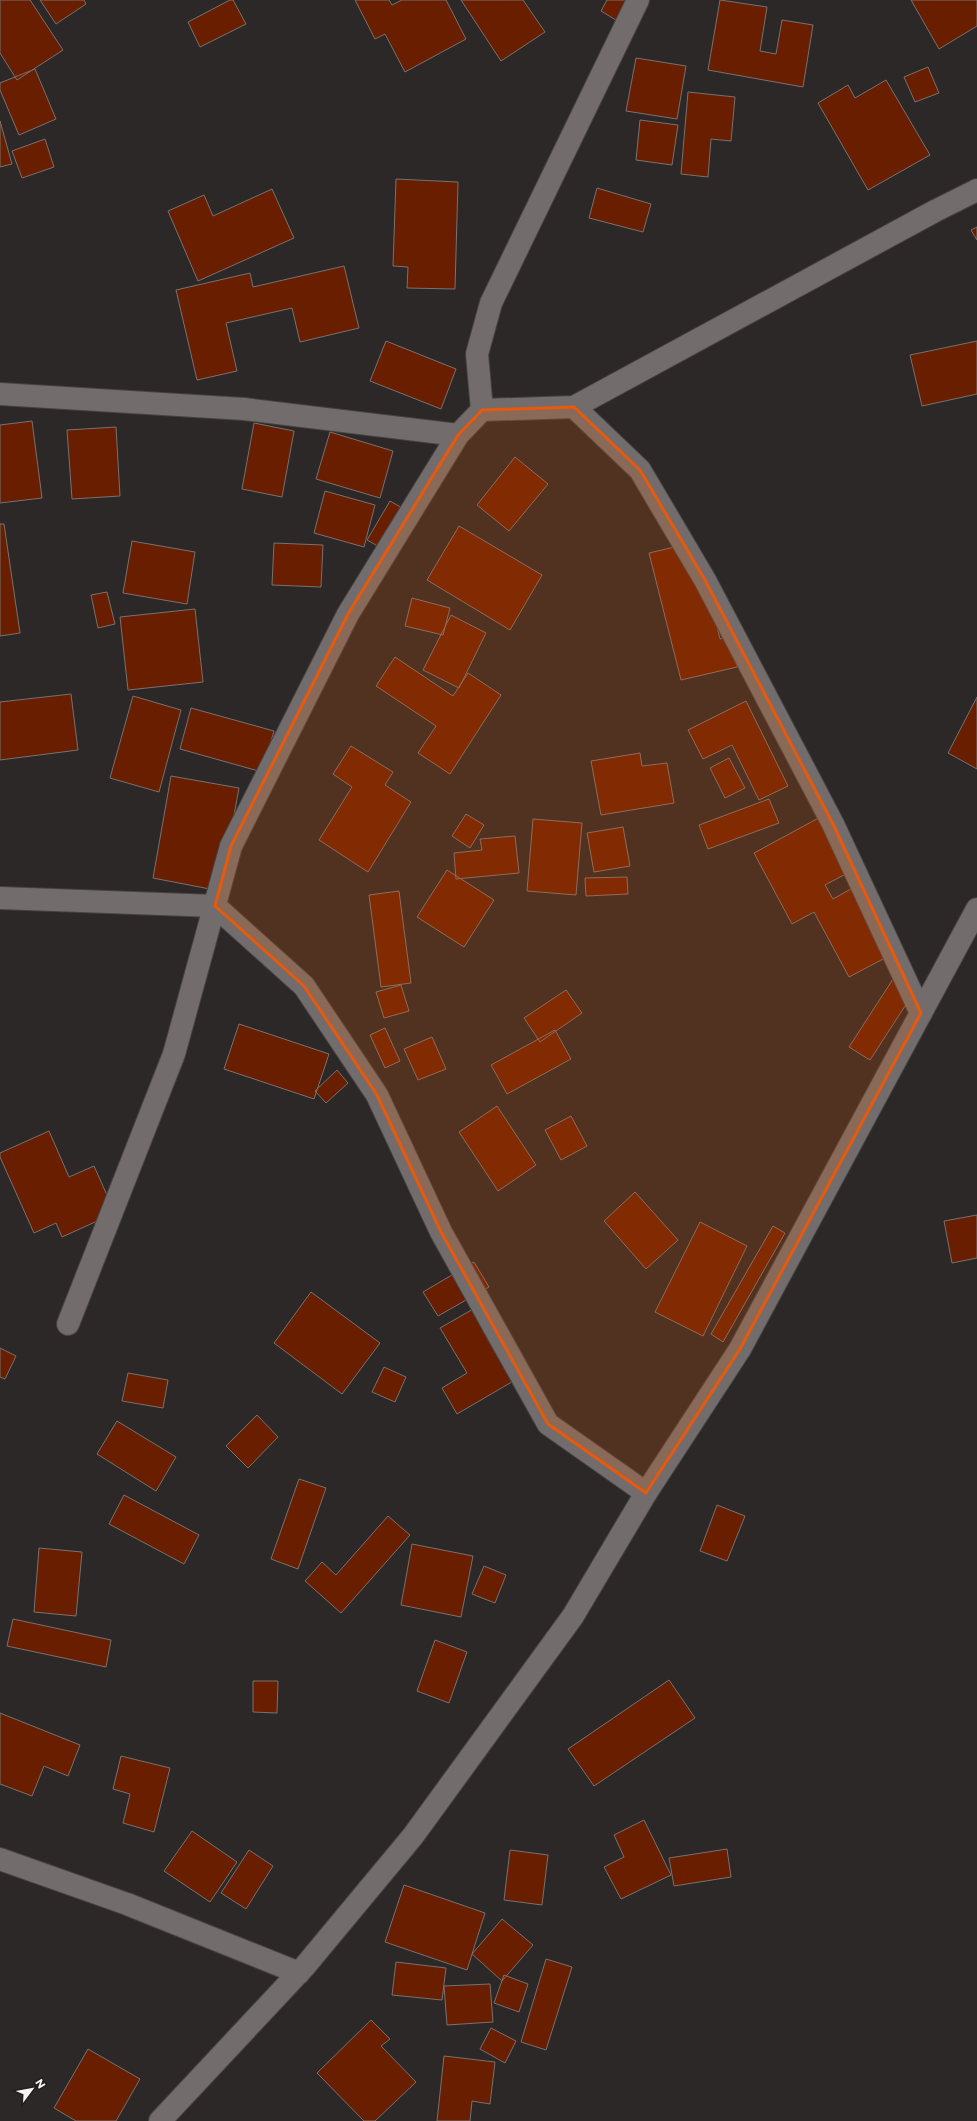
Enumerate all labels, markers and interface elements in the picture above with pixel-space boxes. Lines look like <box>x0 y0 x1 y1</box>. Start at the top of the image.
north arrow <box>12 2069 52 2109</box>
text: N <box>32 2076 49 2091</box>

